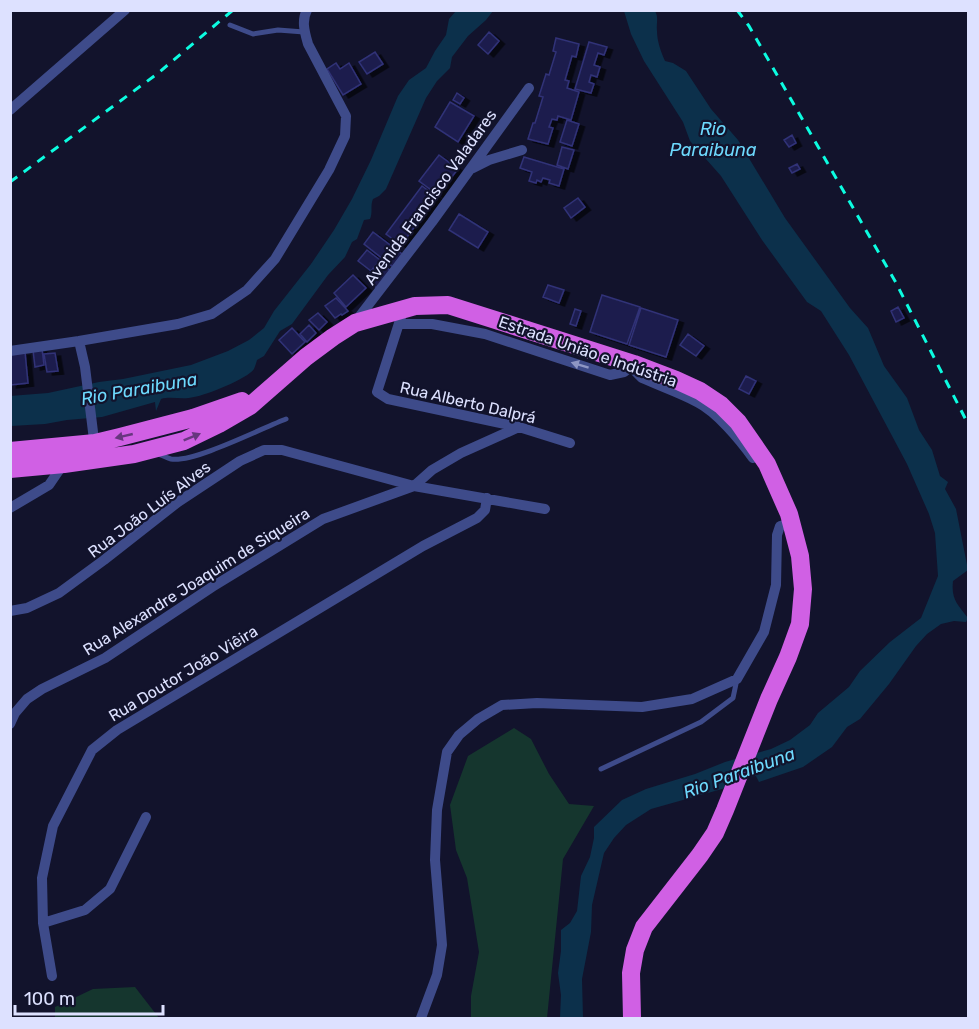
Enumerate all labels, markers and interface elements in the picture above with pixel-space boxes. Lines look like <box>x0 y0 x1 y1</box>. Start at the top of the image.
street label: Avenida Francisco Valadares <box>360 106 500 289</box>
water label: Rio Paraibuna <box>670 118 757 161</box>
street label: Estrada União e Indústria <box>496 312 679 391</box>
one-way arrow <box>571 360 589 369</box>
water label: Rio Paraibuna <box>79 368 199 410</box>
street label: Rua Alberto Dalprá <box>398 378 538 427</box>
one-way arrow <box>115 432 133 442</box>
one-way arrow <box>183 432 201 442</box>
street label: Rua João Luís Alves <box>84 457 214 562</box>
street label: Rua Alexandre Joaquim de Siqueira <box>79 504 313 659</box>
street label: Rua Doutor João Viêira <box>105 621 261 725</box>
water label: Rio Paraibuna <box>680 742 799 804</box>
scale bar <box>15 978 164 1016</box>
text: 100 m <box>24 988 75 1010</box>

